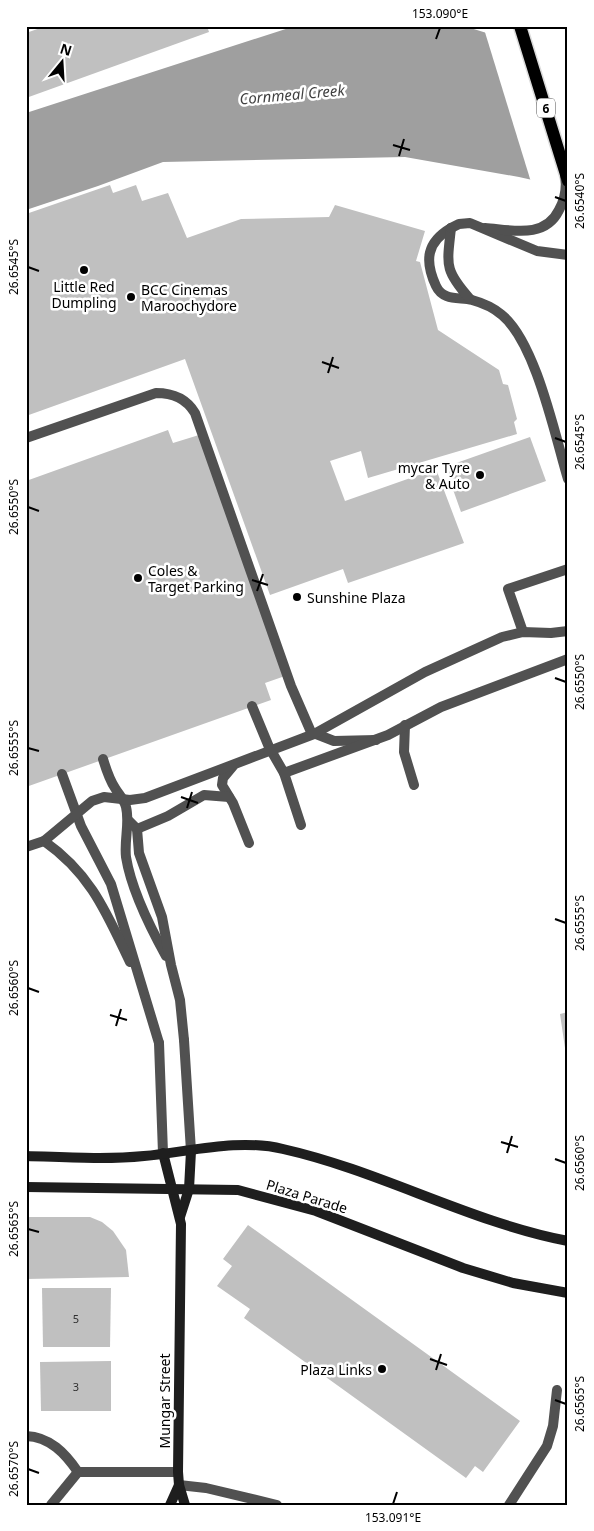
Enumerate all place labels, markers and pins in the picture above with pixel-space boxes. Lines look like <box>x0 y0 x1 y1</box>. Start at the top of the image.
marker: Little Red Dumpling <box>78 264 90 276</box>
place label: Little Red Dumpling <box>51 277 117 312</box>
place label: BCC Cinemas Maroochydore <box>141 280 237 315</box>
marker: BCC Cinemas Maroochydore <box>125 291 137 303</box>
place label: mycar Tyre & Auto <box>398 458 470 493</box>
marker: mycar Tyre & Auto <box>474 469 486 481</box>
place label: Coles & Target Parking <box>148 561 244 596</box>
marker: Coles & Target Parking <box>132 572 144 584</box>
place label: Sunshine Plaza <box>307 588 406 607</box>
marker: Sunshine Plaza <box>291 591 303 603</box>
place label: Plaza Links <box>300 1360 372 1379</box>
marker: Plaza Links <box>376 1363 388 1375</box>

